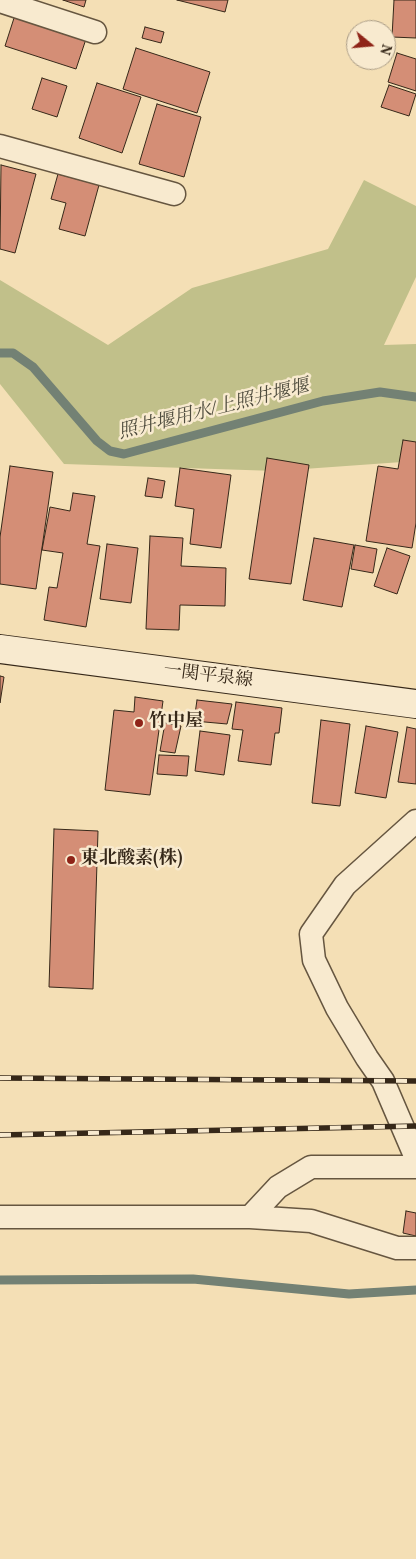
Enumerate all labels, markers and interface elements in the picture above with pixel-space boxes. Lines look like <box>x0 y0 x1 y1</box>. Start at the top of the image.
north arrow <box>346 20 396 70</box>
text: N <box>374 42 395 57</box>
water label: 照井堰用水/上照井堰堰 <box>116 376 312 446</box>
street label: 一関平泉線 <box>162 661 254 693</box>
place label: 竹中屋 <box>149 712 203 734</box>
marker: 竹中屋 <box>133 717 145 729</box>
place label: 東北酸素(株) <box>81 849 183 871</box>
marker: 東北酸素(株) <box>65 854 77 866</box>

